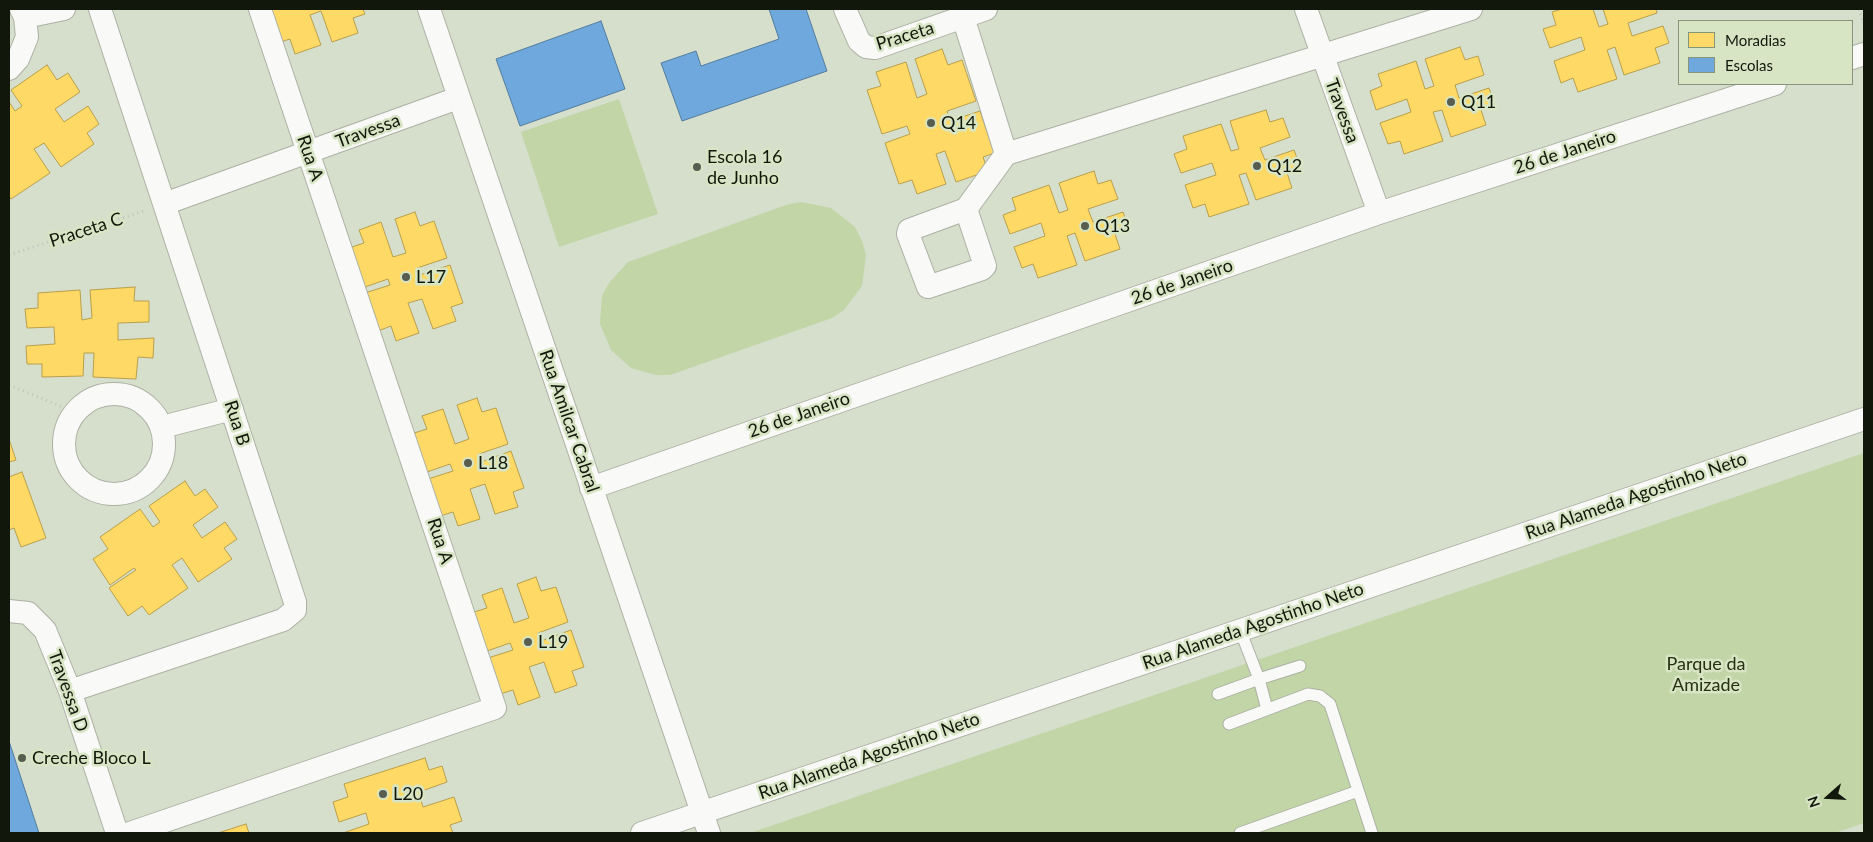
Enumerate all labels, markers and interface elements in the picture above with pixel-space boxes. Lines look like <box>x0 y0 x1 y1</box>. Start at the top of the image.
street label: Praceta <box>874 17 936 55</box>
legend <box>1678 20 1853 85</box>
text: Moradias <box>1725 31 1786 49</box>
text: Escolas <box>1725 56 1773 74</box>
street label: Travessa <box>1320 76 1364 146</box>
place label: Q11 <box>1461 91 1496 113</box>
marker: Q11 <box>1445 96 1457 108</box>
street label: Travessa <box>333 109 403 153</box>
place label: Q14 <box>941 112 976 134</box>
marker: Q14 <box>925 117 937 129</box>
street label: 26 de Janeiro <box>1511 125 1619 179</box>
street label: Rua A <box>292 132 328 184</box>
place label: Escola 16 de Junho <box>707 146 782 188</box>
place label: Q12 <box>1267 155 1302 177</box>
marker: Q12 <box>1251 160 1263 172</box>
marker: Escola 16 de Junho <box>691 161 703 173</box>
street label: Praceta C <box>47 208 125 252</box>
place label: Q13 <box>1095 215 1130 237</box>
marker: Q13 <box>1079 220 1091 232</box>
street label: 26 de Janeiro <box>1128 255 1236 309</box>
place label: L17 <box>416 266 446 288</box>
marker: L17 <box>400 271 412 283</box>
street label: Rua Amilcar Cabral <box>534 347 604 495</box>
street label: 26 de Janeiro <box>745 388 853 442</box>
street label: Rua B <box>220 398 254 448</box>
street label: Rua Alameda Agostinho Neto <box>1522 448 1750 544</box>
place label: L18 <box>478 452 508 474</box>
marker: L18 <box>462 457 474 469</box>
street label: Rua A <box>423 515 457 567</box>
street label: Rua Alameda Agostinho Neto <box>1139 578 1367 674</box>
place label: L19 <box>538 631 568 653</box>
marker: L19 <box>522 636 534 648</box>
street label: Travessa D <box>43 647 93 735</box>
park label: Parque da Amizade <box>1667 653 1745 696</box>
street label: Rua Alameda Agostinho Neto <box>755 708 983 804</box>
place label: Creche Bloco L <box>32 747 151 769</box>
marker: Creche Bloco L <box>16 752 28 764</box>
north arrow <box>1803 772 1853 822</box>
place label: L20 <box>393 783 423 805</box>
marker: L20 <box>377 788 389 800</box>
text: N <box>1804 794 1823 810</box>

